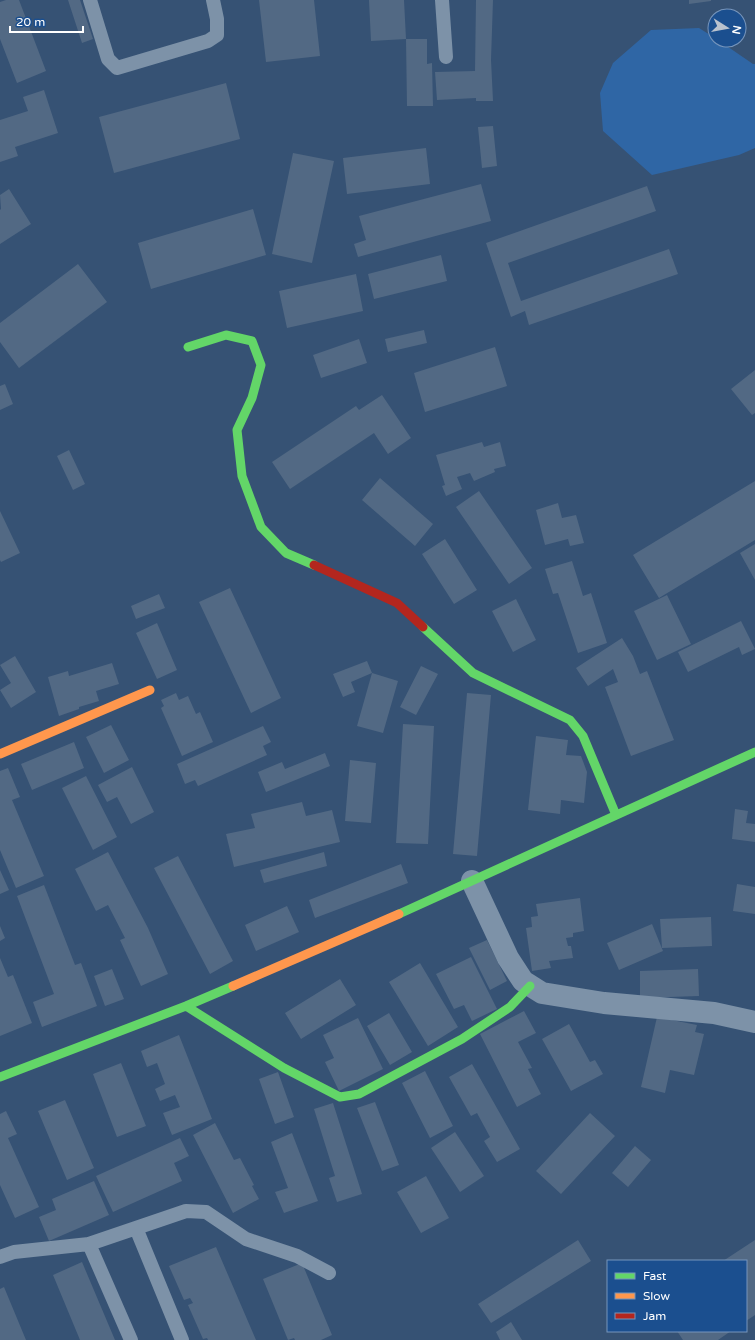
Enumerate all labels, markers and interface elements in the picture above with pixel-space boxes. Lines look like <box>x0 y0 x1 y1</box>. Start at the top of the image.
scale bar <box>10 8 83 34</box>
north arrow <box>707 8 747 48</box>
text: 20 m <box>16 15 45 29</box>
text: N <box>729 24 744 35</box>
legend <box>607 1260 747 1332</box>
text: Fast <box>643 1269 667 1283</box>
text: Slow <box>643 1289 670 1303</box>
text: Jam <box>643 1309 666 1323</box>

